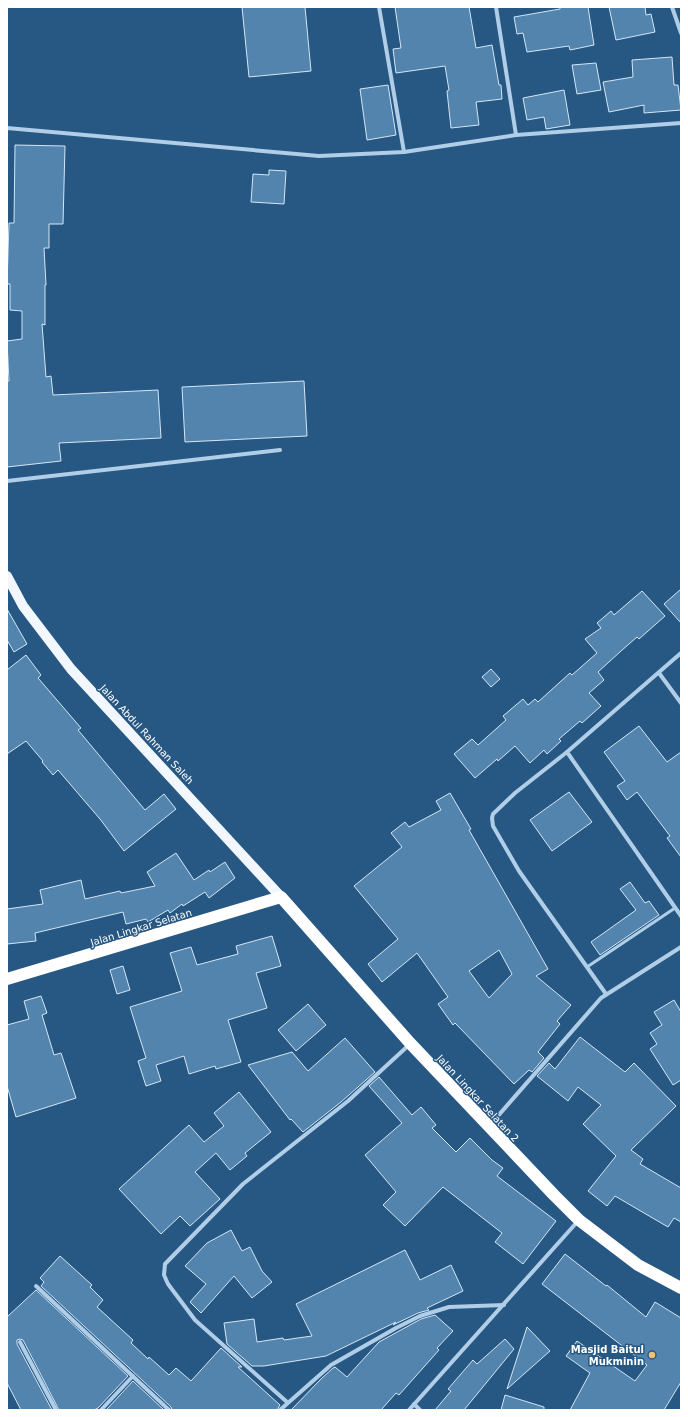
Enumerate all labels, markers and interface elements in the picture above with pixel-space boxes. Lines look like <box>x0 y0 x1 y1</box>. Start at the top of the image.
street label: Jalan Abdul Rahman Saleh <box>97 682 196 786</box>
street label: Jalan Lingkar Selatan <box>88 907 193 948</box>
street label: Jalan Lingkar Selatan 2 <box>434 1052 521 1144</box>
place label: Masjid Baitul Mukminin <box>571 1344 644 1367</box>
marker: Masjid Baitul Mukminin <box>647 1350 657 1360</box>

